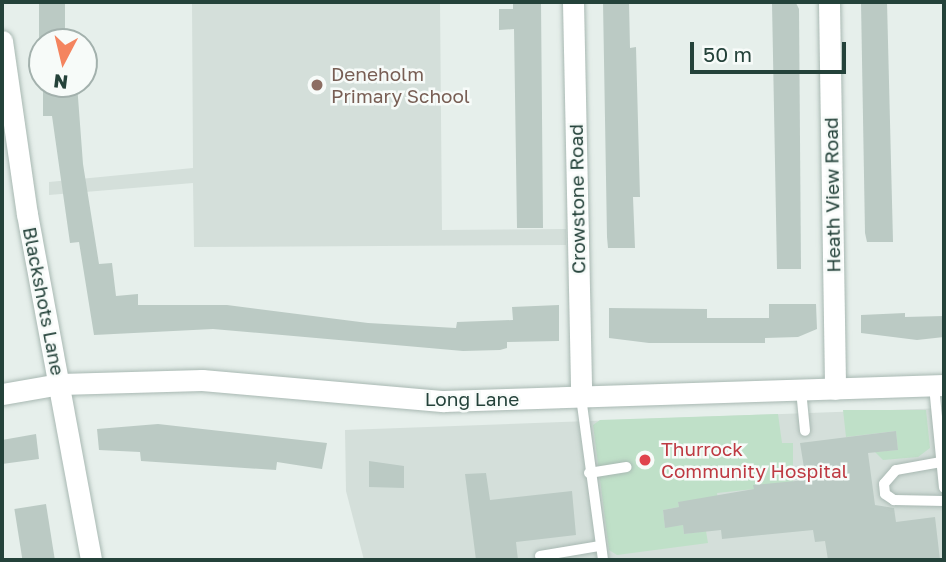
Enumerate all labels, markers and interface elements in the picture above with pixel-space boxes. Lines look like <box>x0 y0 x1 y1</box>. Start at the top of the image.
north arrow <box>28 28 98 98</box>
scale bar <box>694 28 850 72</box>
text: 50 m <box>703 41 752 67</box>
place label: Deneholm Primary School <box>331 63 470 107</box>
text: N <box>52 70 69 95</box>
marker: Deneholm Primary School <box>309 77 325 93</box>
street label: Heath View Road <box>819 117 845 273</box>
street label: Crowstone Road <box>564 124 590 274</box>
street label: Blackshots Lane <box>18 225 70 377</box>
street label: Long Lane <box>425 388 519 410</box>
place label: Thurrock Community Hospital <box>661 438 848 482</box>
marker: Thurrock Community Hospital <box>635 450 655 470</box>

